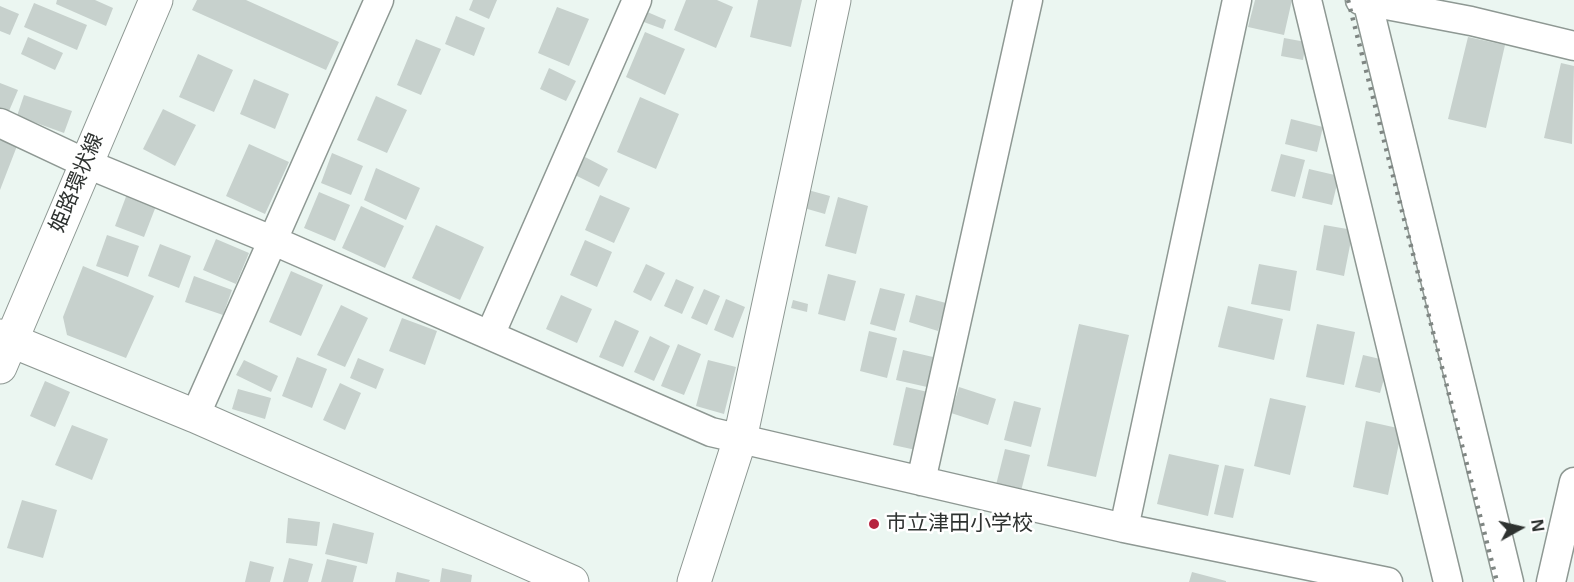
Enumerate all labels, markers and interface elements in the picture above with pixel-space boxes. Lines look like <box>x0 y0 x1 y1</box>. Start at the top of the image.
street label: 姫路環状線 <box>45 130 109 236</box>
north arrow <box>1490 498 1550 558</box>
place label: 市立津田小学校 <box>886 511 1033 537</box>
marker: 市立津田小学校 <box>867 517 881 531</box>
text: N <box>1526 518 1550 533</box>

